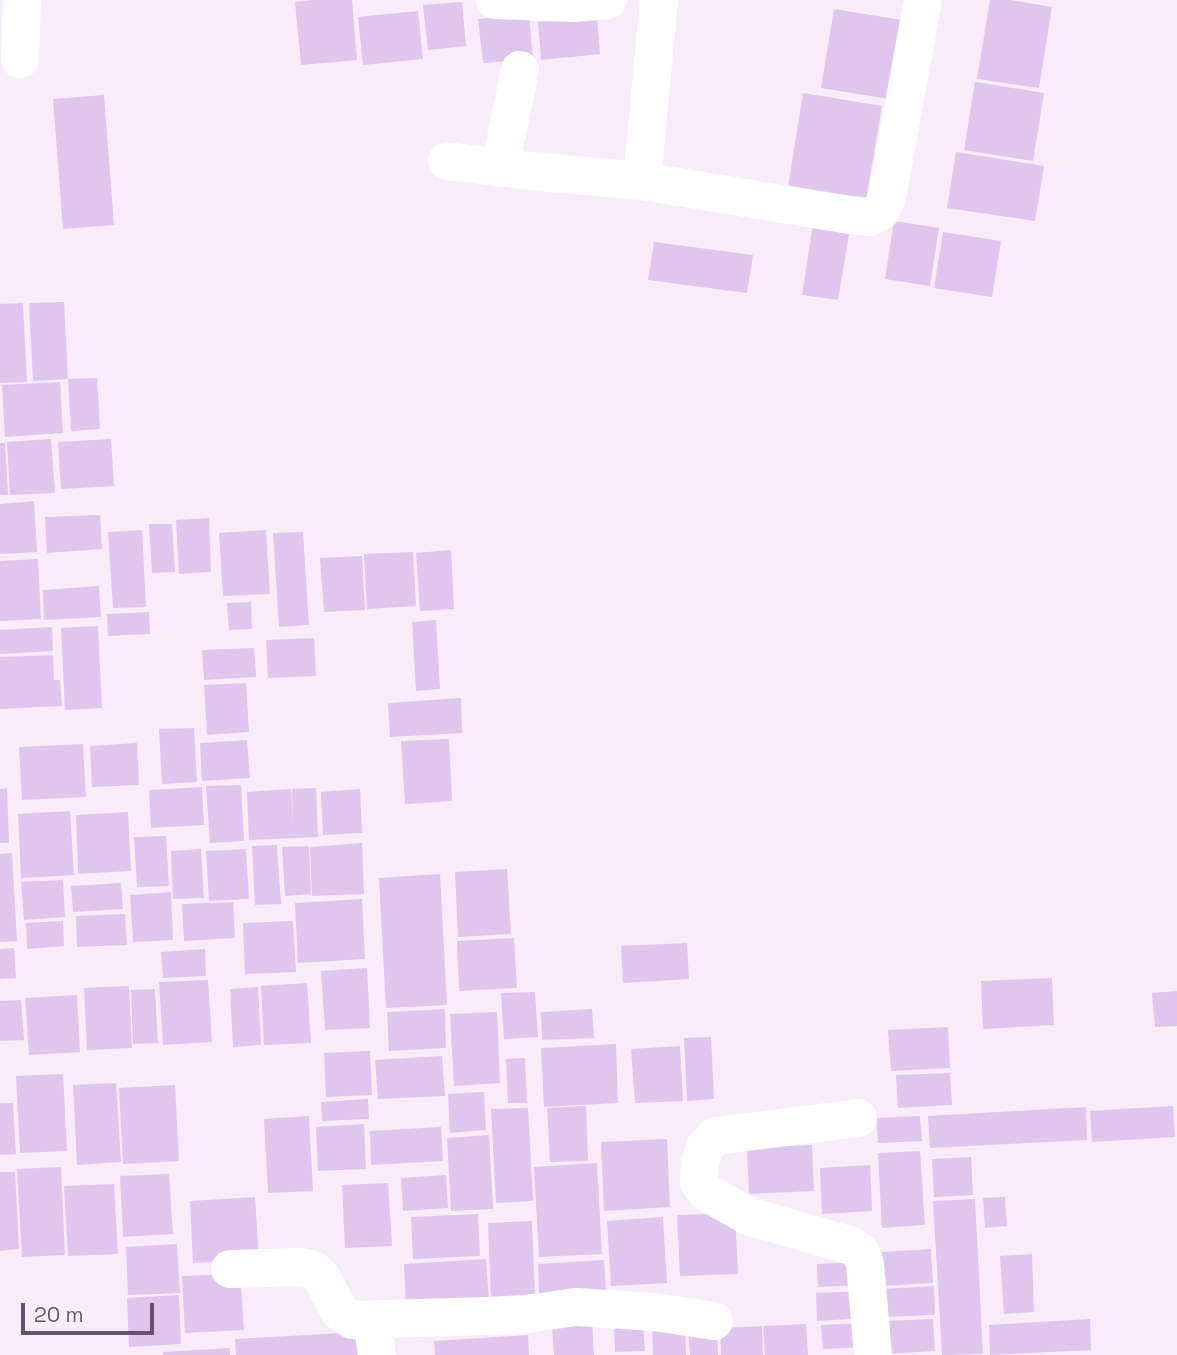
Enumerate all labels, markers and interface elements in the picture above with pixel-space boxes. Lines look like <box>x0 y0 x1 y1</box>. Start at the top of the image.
scale bar <box>24 1288 158 1332</box>
text: 20 m <box>34 1301 84 1328</box>

